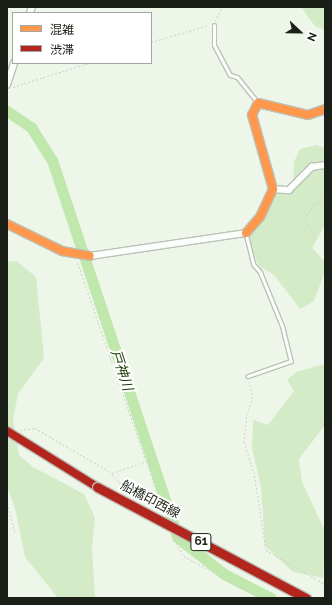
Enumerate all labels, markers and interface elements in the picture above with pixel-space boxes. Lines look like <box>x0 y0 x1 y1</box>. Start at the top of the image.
legend <box>12 12 152 64</box>
north arrow <box>280 12 320 52</box>
text: 混雑 <box>50 23 74 37</box>
text: N <box>304 30 319 43</box>
text: 渋滞 <box>50 43 74 57</box>
water label: 戸神川 <box>108 347 136 393</box>
street label: 船橋印西線 <box>118 478 182 522</box>
road number: 61 <box>190 532 212 552</box>

